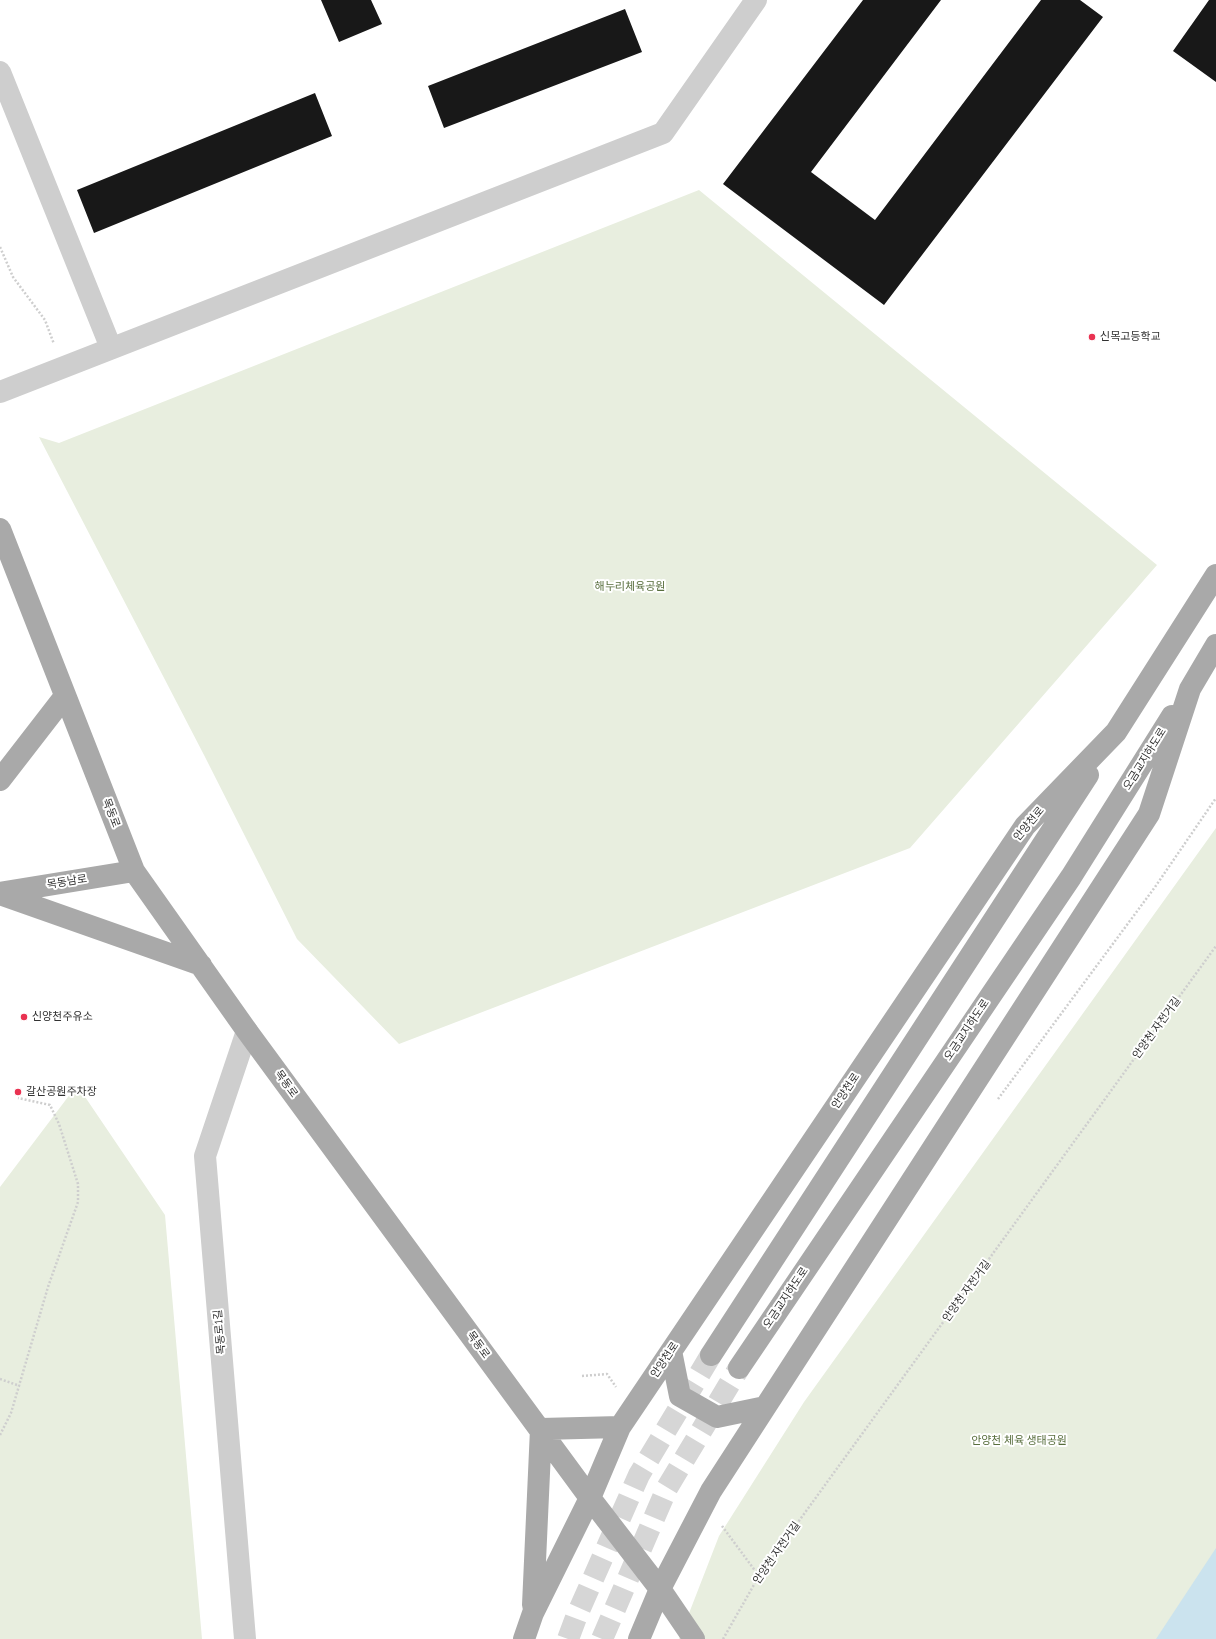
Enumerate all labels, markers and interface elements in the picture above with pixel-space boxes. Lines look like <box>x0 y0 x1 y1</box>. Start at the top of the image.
place label: 신목고등학교 <box>1100 330 1161 344</box>
marker: 신목고등학교 <box>1087 332 1097 342</box>
park label: 해누리체육공원 <box>595 580 665 594</box>
street label: 오금교지하도로 <box>1121 725 1169 793</box>
street label: 목동로 <box>99 796 123 830</box>
street label: 안양천로 <box>1011 804 1047 844</box>
street label: 목동남로 <box>46 872 88 892</box>
street label: 안양천 자전거길 <box>1130 995 1184 1061</box>
street label: 오금교지하도로 <box>942 997 992 1063</box>
place label: 신양천주유소 <box>32 1010 93 1024</box>
marker: 신양천주유소 <box>19 1012 29 1022</box>
street label: 목동로 <box>272 1068 300 1100</box>
street label: 안양천로 <box>829 1071 863 1111</box>
place label: 갈산공원주차장 <box>26 1085 97 1099</box>
marker: 갈산공원주차장 <box>13 1087 23 1097</box>
street label: 안양천 자전거길 <box>940 1258 994 1324</box>
street label: 오금교지하도로 <box>761 1265 811 1331</box>
street label: 목동로1길 <box>211 1309 229 1355</box>
street label: 목동로 <box>464 1329 492 1361</box>
street label: 안양천로 <box>648 1340 682 1380</box>
park label: 안양천 체육 생태공원 <box>971 1434 1067 1448</box>
street label: 안양천 자전거길 <box>751 1519 803 1587</box>

